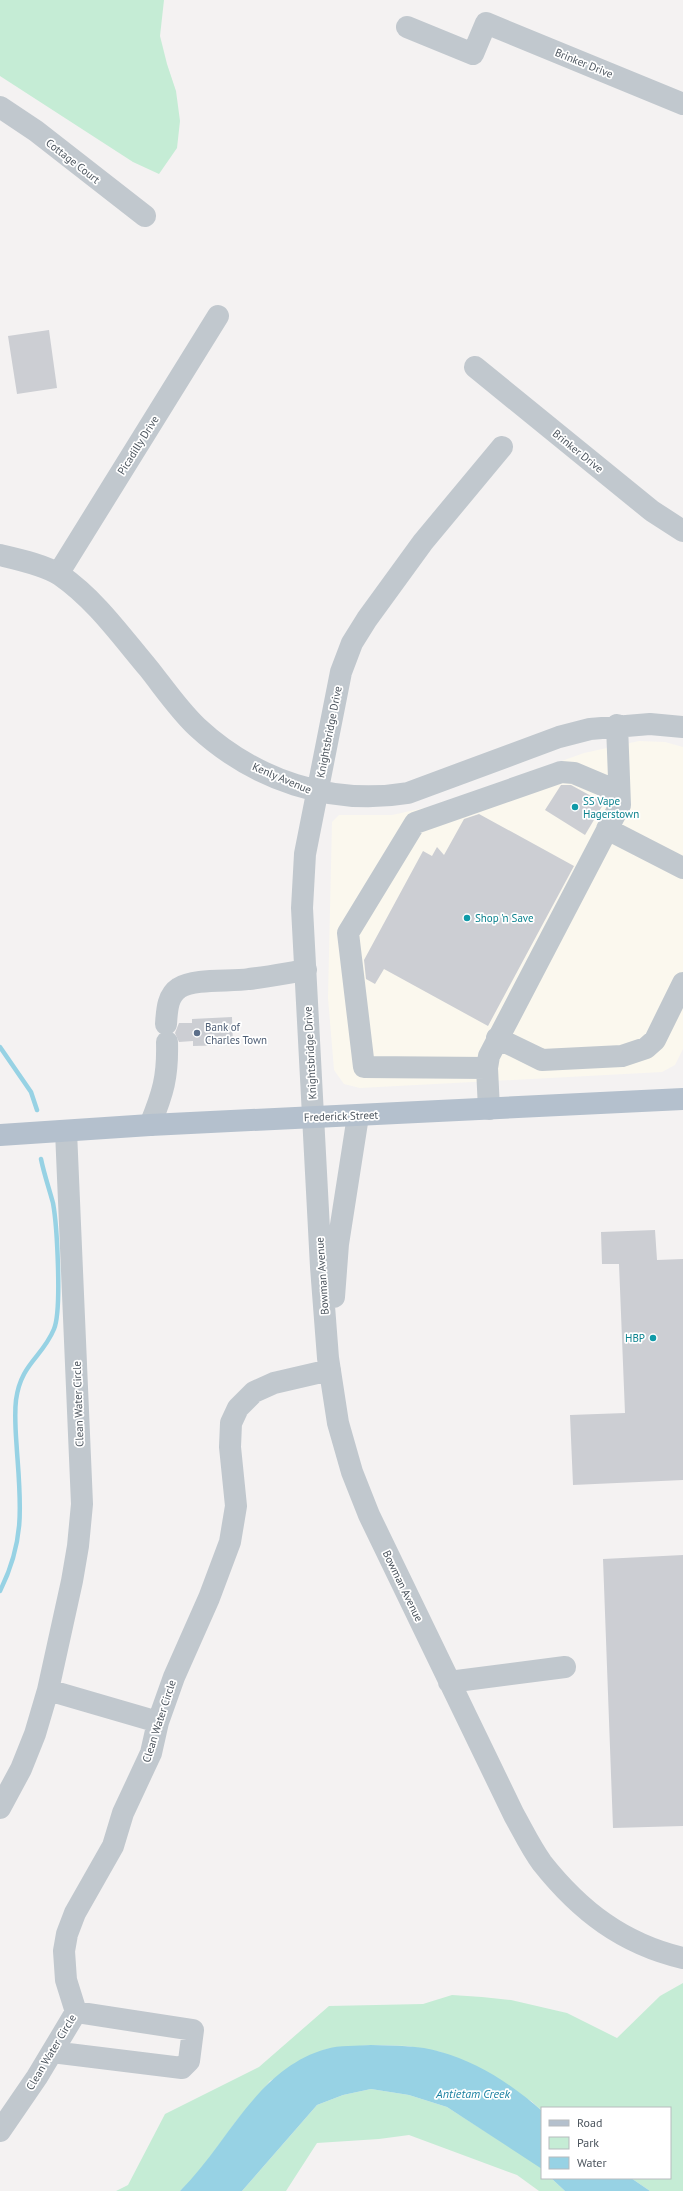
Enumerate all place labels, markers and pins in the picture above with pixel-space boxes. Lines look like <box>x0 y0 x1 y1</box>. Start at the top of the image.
place label: SS Vape Hagerstown <box>583 794 639 821</box>
marker: SS Vape Hagerstown <box>570 802 580 812</box>
place label: Shop 'n Save <box>475 911 534 925</box>
marker: Shop 'n Save <box>462 913 472 923</box>
place label: Bank of Charles Town <box>205 1020 267 1047</box>
marker: Bank of Charles Town <box>192 1028 202 1038</box>
place label: HBP <box>625 1331 645 1345</box>
marker: HBP <box>648 1333 658 1343</box>

